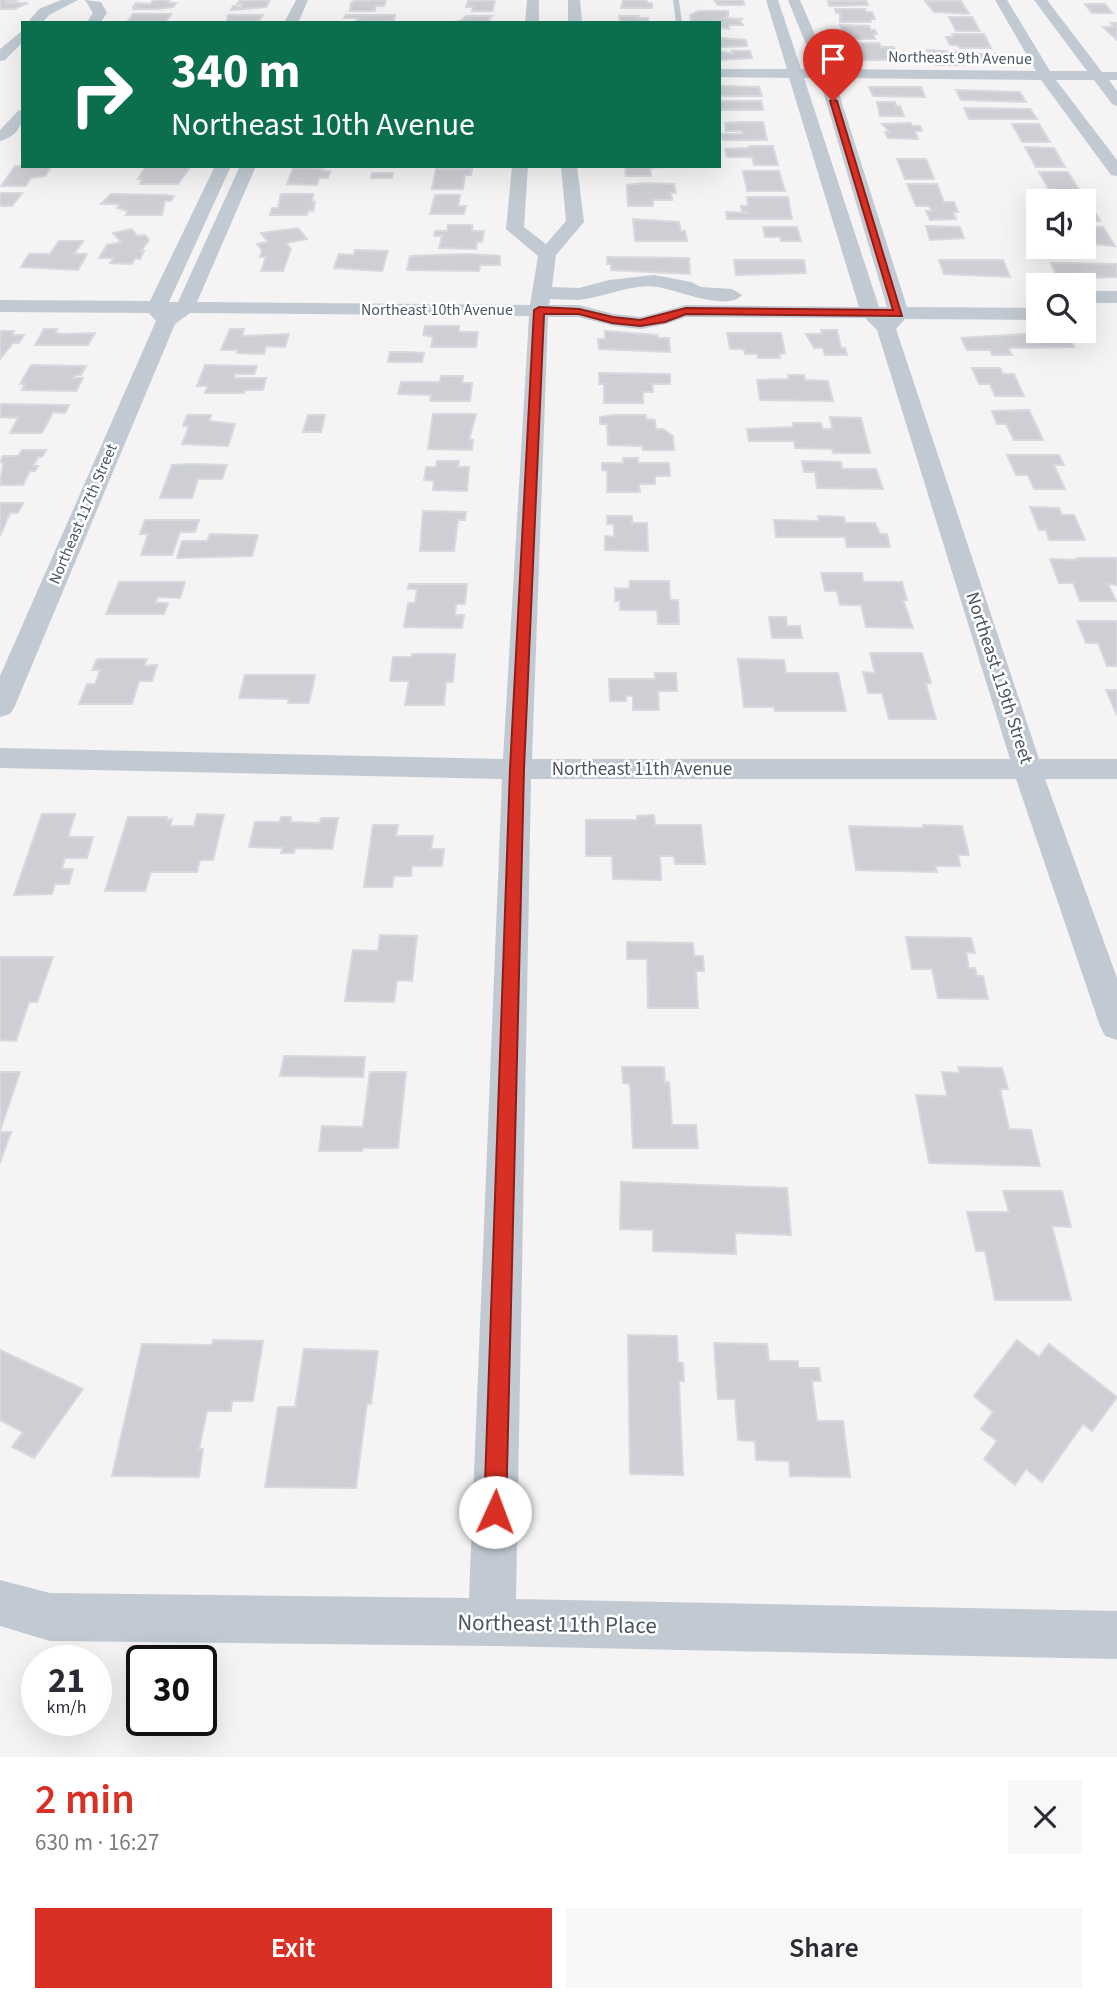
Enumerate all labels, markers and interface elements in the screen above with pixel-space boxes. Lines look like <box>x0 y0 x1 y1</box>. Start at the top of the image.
pin <box>803 29 863 101</box>
text: 340 m <box>171 37 300 107</box>
icon: arrive <box>814 40 852 78</box>
street label: Northeast 9th Avenue <box>888 46 1032 70</box>
icon: right <box>56 49 147 140</box>
text: Northeast 10th Avenue <box>171 102 475 148</box>
map controls <box>1026 189 1096 343</box>
button: sound <box>1026 189 1096 259</box>
button: search <box>1026 273 1096 343</box>
street label: Northeast 10th Avenue <box>361 299 513 321</box>
street label: Northeast 117th Street <box>43 440 123 588</box>
street label: Northeast 119th Street <box>959 589 1040 768</box>
street label: Northeast 11th Avenue <box>552 756 732 783</box>
position arrow <box>458 1475 532 1549</box>
street label: Northeast 11th Place <box>457 1606 657 1642</box>
speed limit sign: 30 <box>126 1645 217 1736</box>
text: 21 <box>48 1656 85 1706</box>
text: km/h <box>47 1695 86 1720</box>
text: 2 min <box>35 1770 135 1830</box>
button: close <box>1008 1780 1082 1854</box>
text: 630 m · 16:27 <box>35 1826 159 1859</box>
button: Exit <box>35 1908 552 1988</box>
button: Share <box>566 1908 1082 1988</box>

